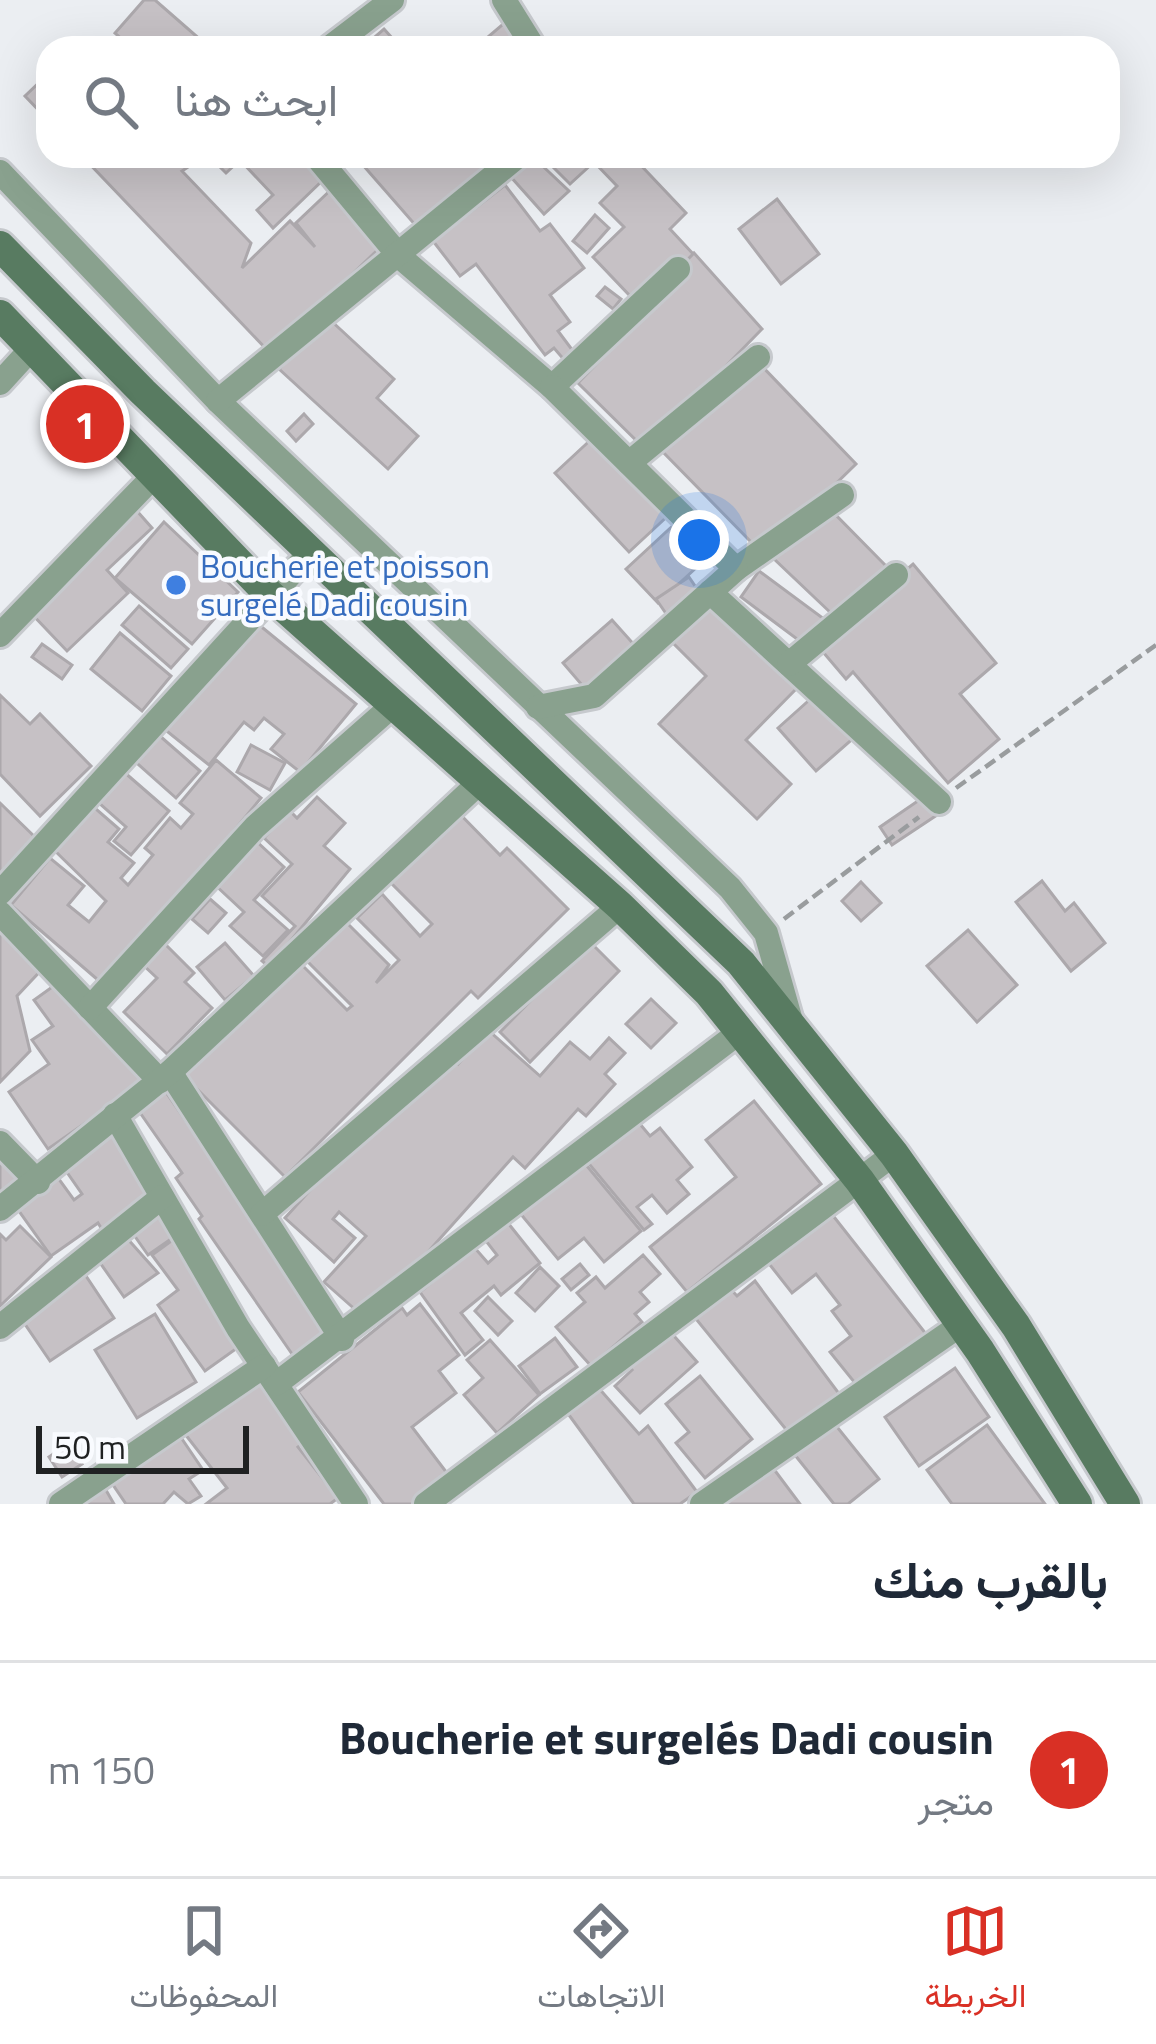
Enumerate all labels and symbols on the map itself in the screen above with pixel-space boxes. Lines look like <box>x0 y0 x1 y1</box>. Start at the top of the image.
pin: 1 <box>46 379 124 469</box>
your location <box>669 510 729 570</box>
place label: Boucherie et poisson surgelé Dadi cousin <box>200 541 490 629</box>
marker: Boucherie et poisson surgelé Dadi cousin <box>163 572 189 598</box>
scale bar <box>36 1420 249 1473</box>

